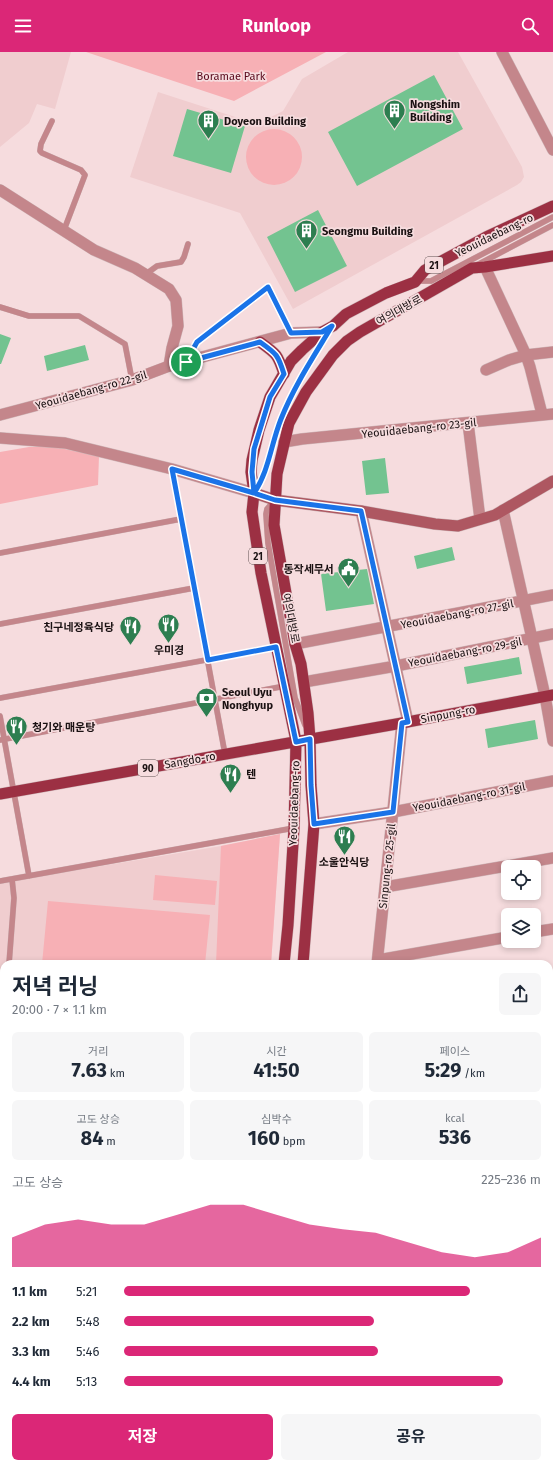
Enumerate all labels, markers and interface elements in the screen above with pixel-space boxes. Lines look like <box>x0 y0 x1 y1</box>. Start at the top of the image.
icon: menu <box>12 15 34 37</box>
text: Runloop <box>242 15 311 37</box>
icon: search <box>519 15 541 37</box>
park label: Boramae Park <box>197 70 266 83</box>
building icon: Nongshim Building <box>382 97 408 130</box>
place label: Nongshim Building <box>410 98 460 124</box>
building icon: Doyeon Building <box>196 108 222 141</box>
place label: Doyeon Building <box>224 115 307 128</box>
street label: Yeouidaebang-ro <box>453 211 535 260</box>
building icon: Seongmu Building <box>294 218 320 251</box>
place label: Seongmu Building <box>322 225 414 238</box>
road number: 21 <box>425 257 443 273</box>
street label: 여의대방로 <box>374 292 425 328</box>
pin <box>169 345 203 379</box>
icon: arrive <box>175 351 197 373</box>
street label: Yeouidaebang-ro 22-gil <box>34 368 148 413</box>
street label: Yeouidaebang-ro 23-gil <box>361 416 477 441</box>
road number: 21 <box>249 548 267 564</box>
public building icon: 동작세무서 <box>336 556 362 589</box>
place label: 동작세무서 <box>283 563 334 576</box>
street label: 여의대방로 <box>279 592 302 644</box>
street label: Yeouidaebang-ro 27-gil <box>400 597 515 632</box>
restaurant icon: 우미경 <box>156 611 182 644</box>
restaurant icon: 친구네정육식당 <box>117 614 143 647</box>
place label: 친구네정육식당 <box>43 621 114 634</box>
street label: Yeouidaebang-ro 29-gil <box>407 635 523 670</box>
place label: 우미경 <box>154 644 184 657</box>
bank icon: Seoul Uyu Nonghyup <box>194 685 220 718</box>
place label: Seoul Uyu Nonghyup <box>222 686 273 712</box>
street label: Sinpung-ro <box>420 703 476 726</box>
restaurant icon: 청기와 매운탕 <box>4 714 30 747</box>
place label: 청기와 매운탕 <box>32 721 95 734</box>
street label: Sangdo-ro <box>163 750 217 771</box>
road number: 90 <box>138 760 158 776</box>
street label: Yeouidaebang-ro <box>287 760 302 846</box>
restaurant icon: 텐 <box>218 761 244 794</box>
place label: 텐 <box>246 768 256 781</box>
street label: Yeouidaebang-ro 31-gil <box>412 780 527 815</box>
restaurant icon: 소울안식당 <box>331 823 357 856</box>
street label: Sinpung-ro 25-gil <box>377 823 398 909</box>
place label: 소울안식당 <box>319 856 369 869</box>
map controls <box>501 860 541 948</box>
button: locate <box>501 860 541 900</box>
button: layers <box>501 908 541 948</box>
text: 저녁 러닝 <box>12 973 98 1000</box>
button: share <box>499 973 541 1015</box>
text: 20:00 · 7 × 1.1 km <box>12 1002 107 1017</box>
text: 거리 <box>88 1045 108 1058</box>
text: 시간 <box>266 1045 287 1058</box>
text: 페이스 <box>440 1045 470 1058</box>
text: 7.63 <box>71 1058 107 1082</box>
text: 41:50 <box>253 1058 300 1082</box>
text: 5:29 <box>425 1058 461 1082</box>
text: km <box>107 1067 125 1080</box>
text: /km <box>461 1067 485 1080</box>
text: kcal <box>445 1112 465 1125</box>
text: 고도 상승 <box>76 1113 120 1126</box>
text: 심박수 <box>261 1113 292 1126</box>
text: 536 <box>439 1125 471 1149</box>
text: 84 <box>81 1126 103 1150</box>
text: 160 <box>248 1126 280 1150</box>
text: m <box>103 1135 116 1148</box>
text: bpm <box>280 1135 305 1148</box>
text: 225–236 m <box>481 1172 541 1187</box>
text: 고도 상승 <box>12 1175 63 1190</box>
text: 1.1 km <box>12 1284 47 1299</box>
text: 5:21 <box>76 1284 97 1299</box>
text: 2.2 km <box>12 1314 50 1329</box>
text: 5:48 <box>76 1314 100 1329</box>
text: 3.3 km <box>12 1344 50 1359</box>
text: 5:46 <box>76 1344 99 1359</box>
text: 4.4 km <box>12 1374 51 1389</box>
text: 5:13 <box>76 1374 97 1389</box>
button: 저장 <box>12 1414 273 1460</box>
button: 공유 <box>281 1414 541 1460</box>

